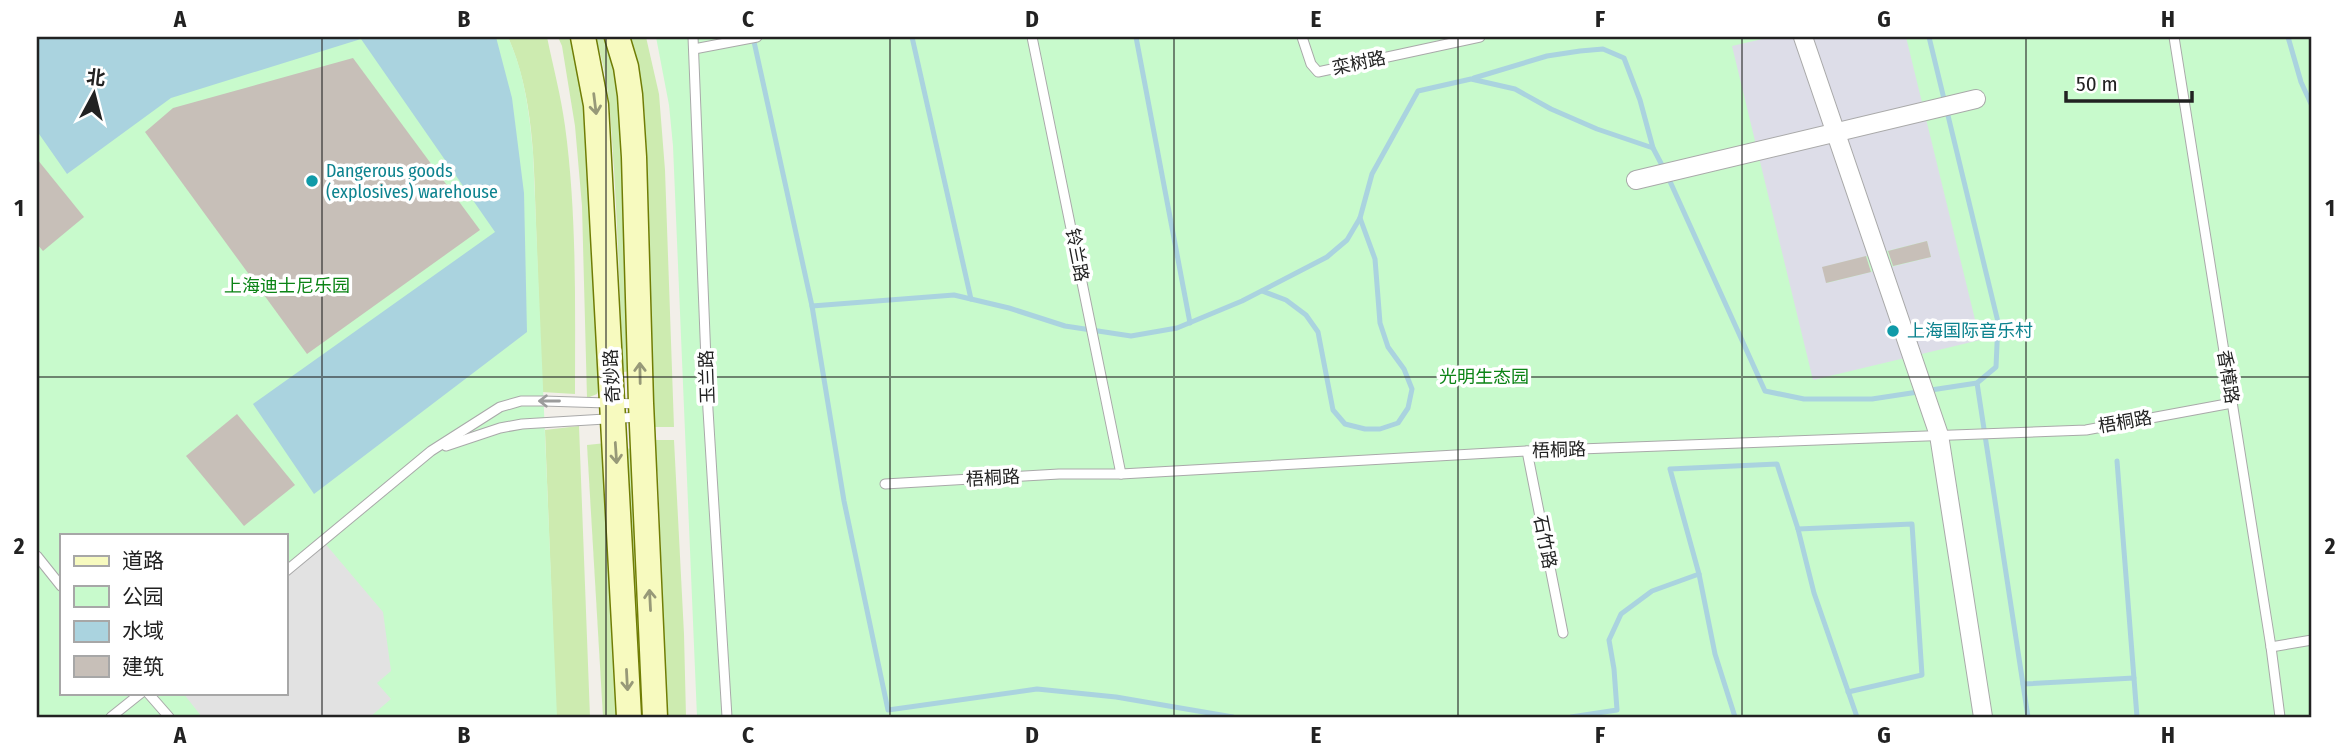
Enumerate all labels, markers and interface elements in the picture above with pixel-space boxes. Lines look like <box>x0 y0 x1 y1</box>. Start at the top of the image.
text: A <box>173 5 187 33</box>
text: B <box>458 5 471 33</box>
text: C <box>742 5 754 33</box>
text: D <box>1025 5 1039 33</box>
text: E <box>1311 5 1322 33</box>
text: F <box>1595 5 1605 33</box>
text: G <box>1877 5 1891 33</box>
text: H <box>2161 5 2175 33</box>
street label: 栾树路 <box>1330 47 1388 79</box>
north arrow <box>60 60 130 130</box>
scale bar <box>2066 60 2192 104</box>
text: 北 <box>85 65 107 90</box>
text: 50 m <box>2076 71 2118 97</box>
one-way arrow <box>589 92 602 115</box>
place label: Dangerous goods (explosives) warehouse <box>326 160 498 203</box>
marker: Dangerous goods (explosives) warehouse <box>304 173 320 189</box>
text: 1 <box>14 194 24 222</box>
text: 1 <box>2325 194 2335 222</box>
street label: 铃兰路 <box>1061 226 1093 284</box>
park label: 上海迪士尼乐园 <box>224 275 350 297</box>
place label: 上海国际音乐村 <box>1907 320 2033 342</box>
marker: 上海国际音乐村 <box>1885 323 1901 339</box>
street label: 奇妙路 <box>600 348 624 404</box>
street label: 香樟路 <box>2213 349 2243 405</box>
street label: 玉兰路 <box>695 350 719 404</box>
one-way arrow <box>634 362 647 385</box>
park label: 光明生态园 <box>1439 366 1529 388</box>
one-way arrow <box>537 394 560 408</box>
street label: 梧桐路 <box>2097 406 2153 438</box>
street label: 梧桐路 <box>1532 438 1586 462</box>
one-way arrow <box>609 441 622 464</box>
street label: 梧桐路 <box>965 466 1021 490</box>
street label: 石竹路 <box>1529 513 1561 571</box>
text: 2 <box>13 532 25 560</box>
text: 2 <box>2324 532 2336 560</box>
legend <box>60 534 287 694</box>
text: 道路 <box>122 548 164 574</box>
text: 公园 <box>122 584 164 610</box>
one-way arrow <box>643 589 656 612</box>
text: 水域 <box>122 618 164 644</box>
text: 建筑 <box>122 654 164 680</box>
one-way arrow <box>621 668 634 691</box>
text: A <box>173 721 187 749</box>
text: B <box>458 721 471 749</box>
text: C <box>742 721 754 749</box>
text: D <box>1025 721 1039 749</box>
text: E <box>1311 721 1322 749</box>
text: F <box>1595 721 1605 749</box>
text: G <box>1877 721 1891 749</box>
text: H <box>2161 721 2175 749</box>

